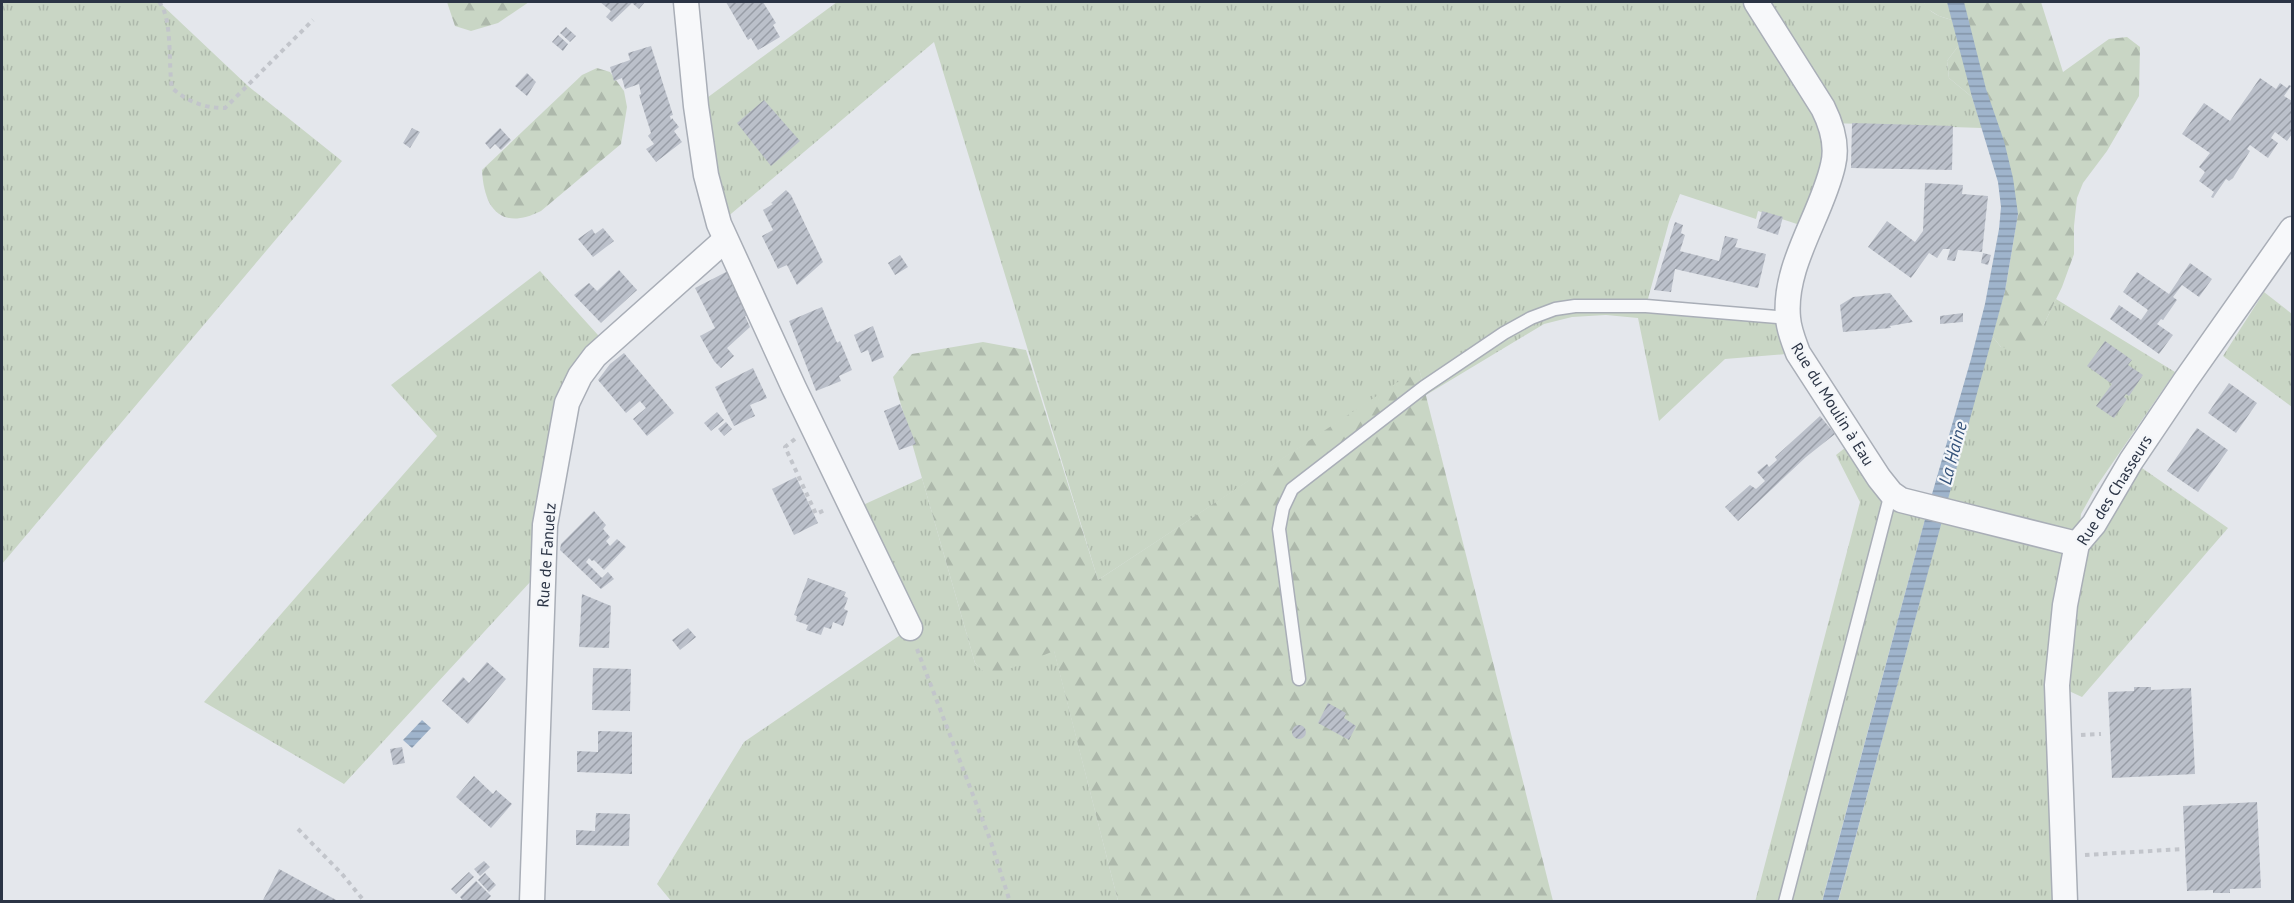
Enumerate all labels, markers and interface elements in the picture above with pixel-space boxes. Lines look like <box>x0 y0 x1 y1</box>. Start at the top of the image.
street label: Rue du Moulin à Eau <box>1787 339 1879 469</box>
water label: La Haine <box>1933 418 1972 487</box>
street label: Rue des Chasseurs <box>2072 431 2156 549</box>
street label: Rue de Fanuelz <box>532 502 560 608</box>

